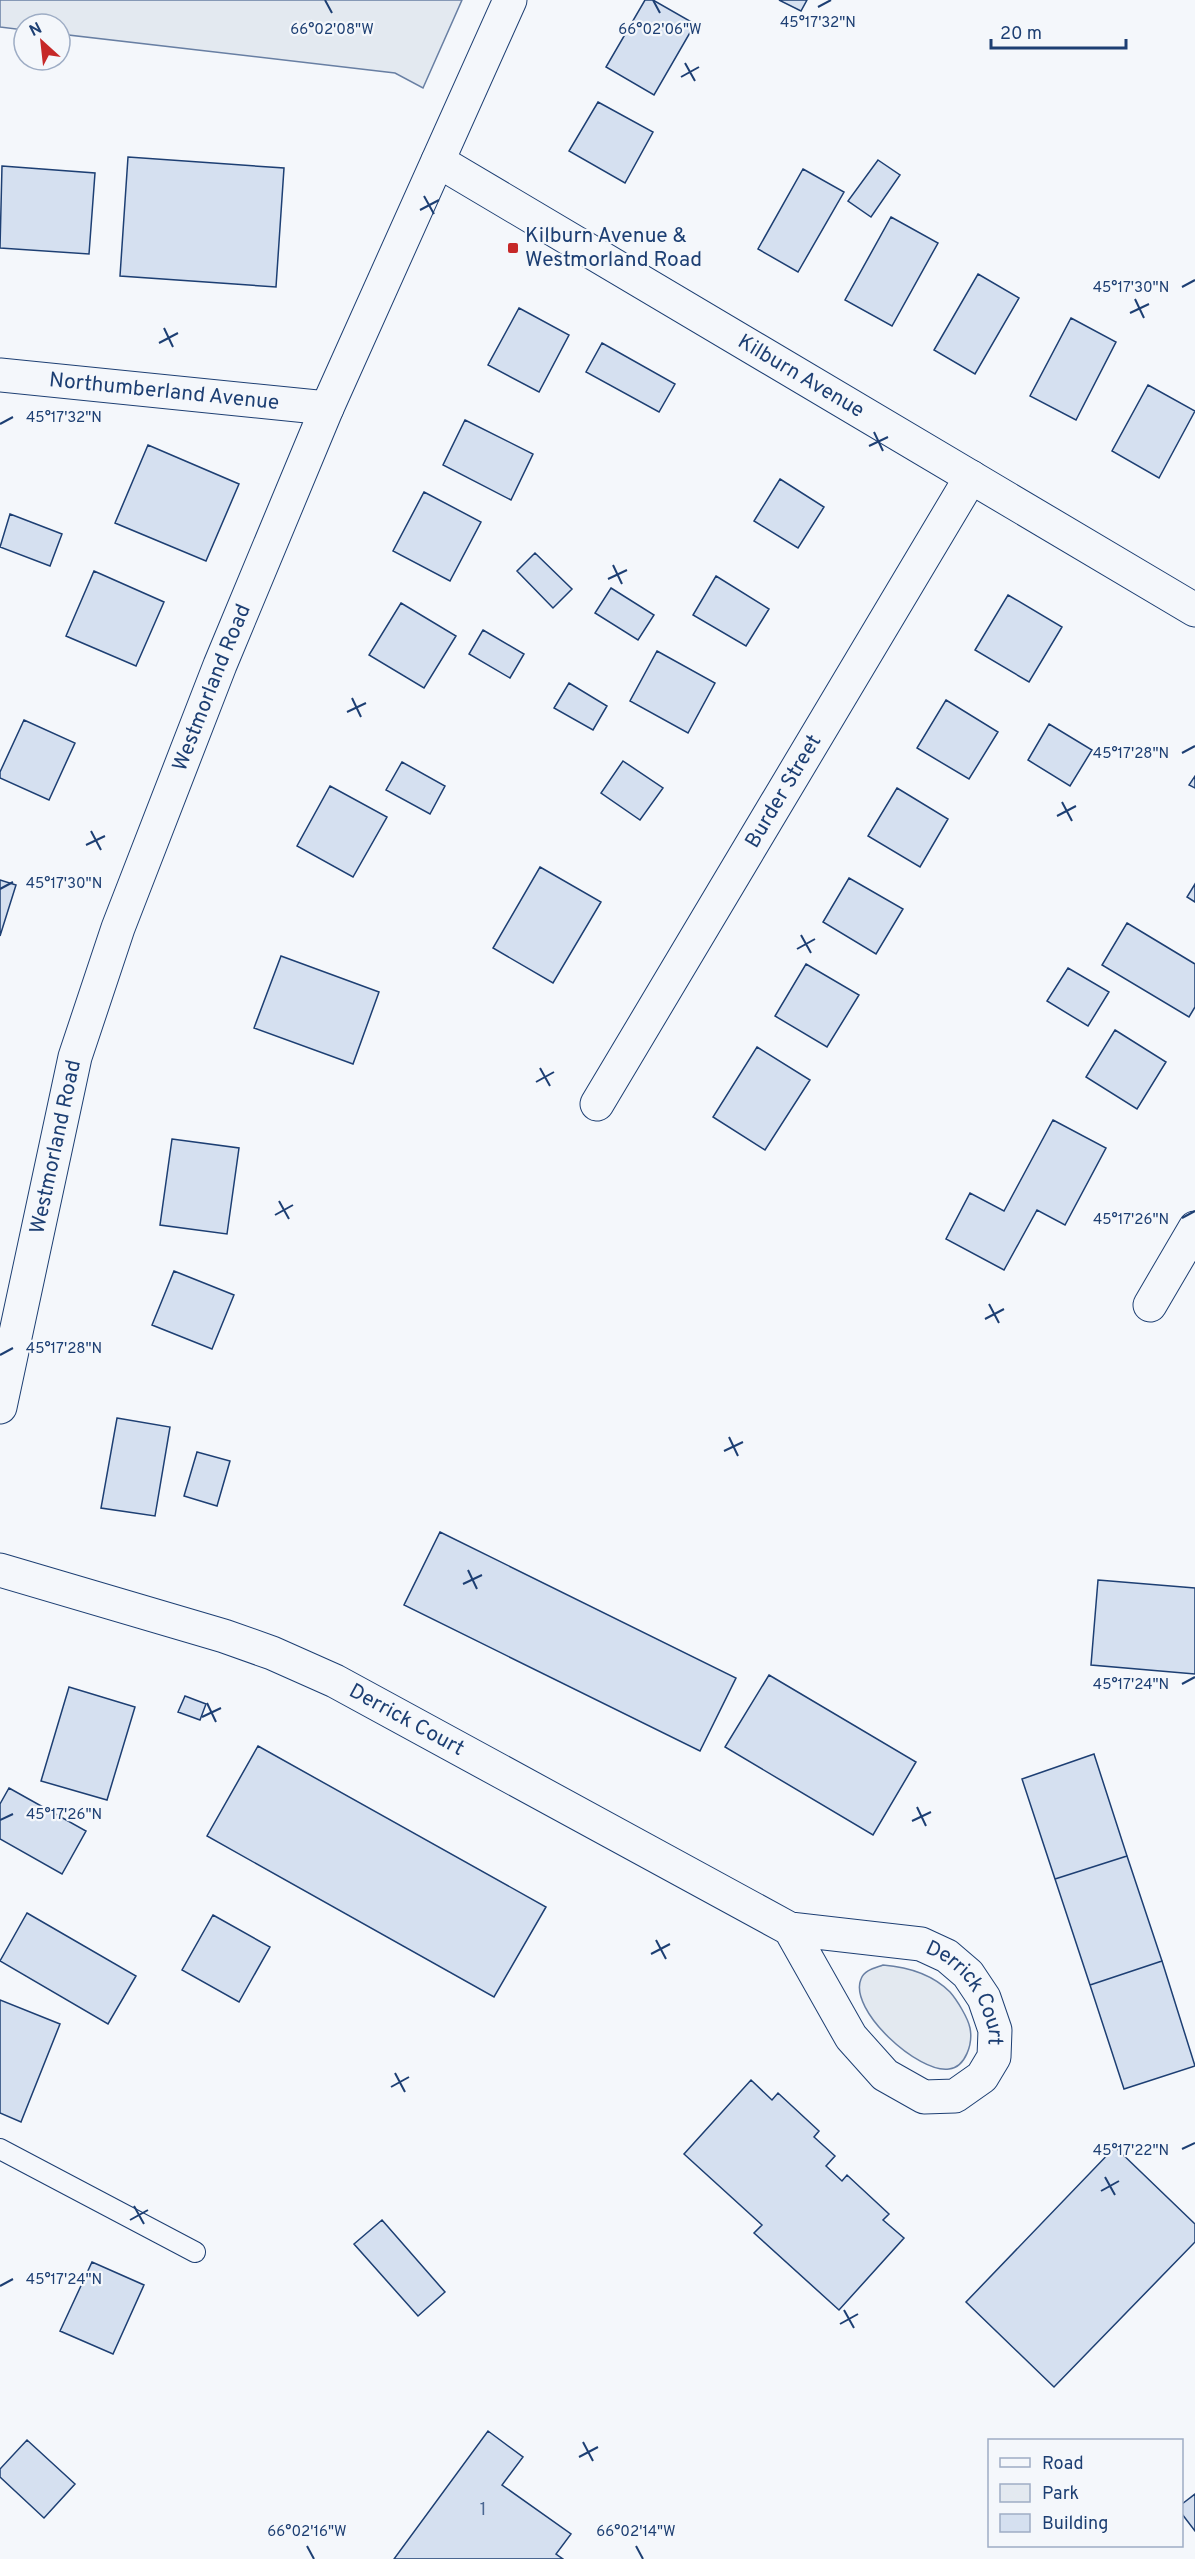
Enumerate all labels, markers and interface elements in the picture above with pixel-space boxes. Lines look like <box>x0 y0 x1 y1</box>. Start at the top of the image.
north arrow <box>12 12 72 72</box>
scale bar <box>991 12 1126 50</box>
text: 45°17'32"N <box>780 14 856 33</box>
text: N <box>26 19 46 42</box>
text: 66°02'08"W <box>290 21 374 40</box>
text: 66°02'06"W <box>618 21 702 40</box>
text: 20 m <box>1000 23 1042 46</box>
place label: Kilburn Avenue & Westmorland Road <box>525 223 702 274</box>
marker: Kilburn Avenue & Westmorland Road <box>506 241 520 255</box>
text: 45°17'30"N <box>1093 279 1169 298</box>
street label: Kilburn Avenue <box>733 328 869 424</box>
street label: Northumberland Avenue <box>48 367 280 417</box>
text: 45°17'32"N <box>26 409 102 428</box>
street label: Westmorland Road <box>167 600 257 775</box>
street label: Burder Street <box>739 730 828 853</box>
text: 45°17'28"N <box>1093 745 1169 764</box>
text: 45°17'30"N <box>26 875 102 894</box>
street label: Westmorland Road <box>24 1057 88 1236</box>
text: 45°17'26"N <box>1093 1211 1169 1230</box>
text: 45°17'28"N <box>26 1340 102 1359</box>
text: 45°17'24"N <box>1093 1676 1169 1695</box>
street label: Derrick Court <box>344 1678 469 1762</box>
text: 45°17'26"N <box>26 1806 102 1825</box>
street label: Derrick Court <box>921 1935 1009 2046</box>
text: 45°17'22"N <box>1093 2142 1169 2161</box>
text: 45°17'24"N <box>26 2271 102 2290</box>
legend <box>988 2439 1183 2547</box>
text: Road <box>1042 2453 1084 2476</box>
text: Park <box>1042 2483 1079 2506</box>
house number: 1 <box>480 2499 486 2522</box>
text: Building <box>1042 2513 1108 2536</box>
text: 66°02'16"W <box>267 2523 347 2542</box>
text: 66°02'14"W <box>596 2523 676 2542</box>

